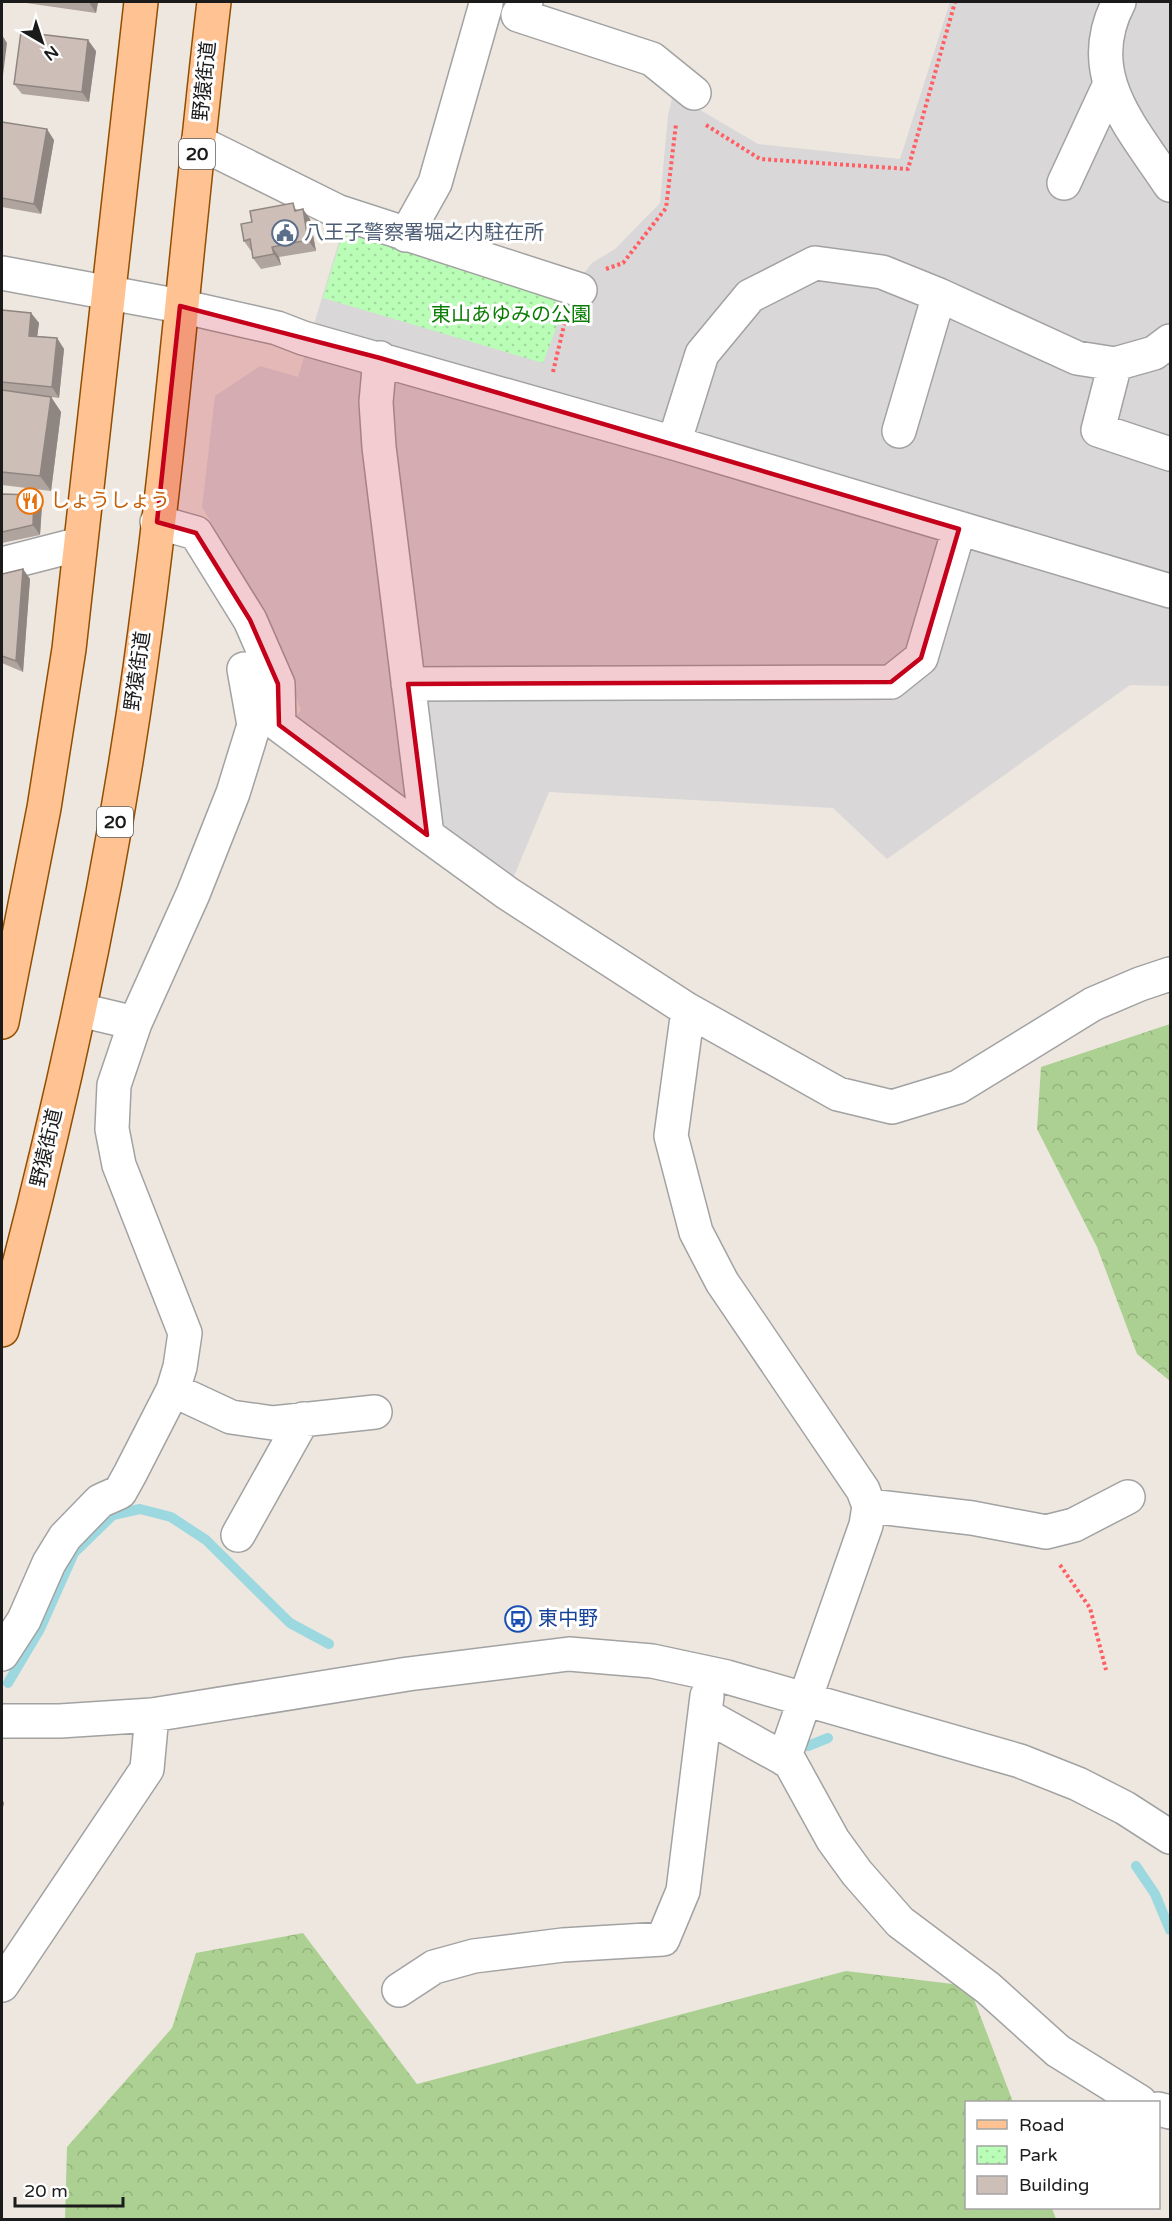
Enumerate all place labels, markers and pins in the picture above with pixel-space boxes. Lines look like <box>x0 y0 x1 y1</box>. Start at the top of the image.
public building icon: 八王子警察署堀之内駐在所 <box>270 218 300 248</box>
place label: 八王子警察署堀之内駐在所 <box>304 221 544 245</box>
restaurant icon: しょうしょう <box>15 486 45 516</box>
place label: しょうしょう <box>50 489 170 513</box>
bus stop icon: 東中野 <box>503 1604 533 1634</box>
place label: 東中野 <box>538 1607 598 1631</box>

